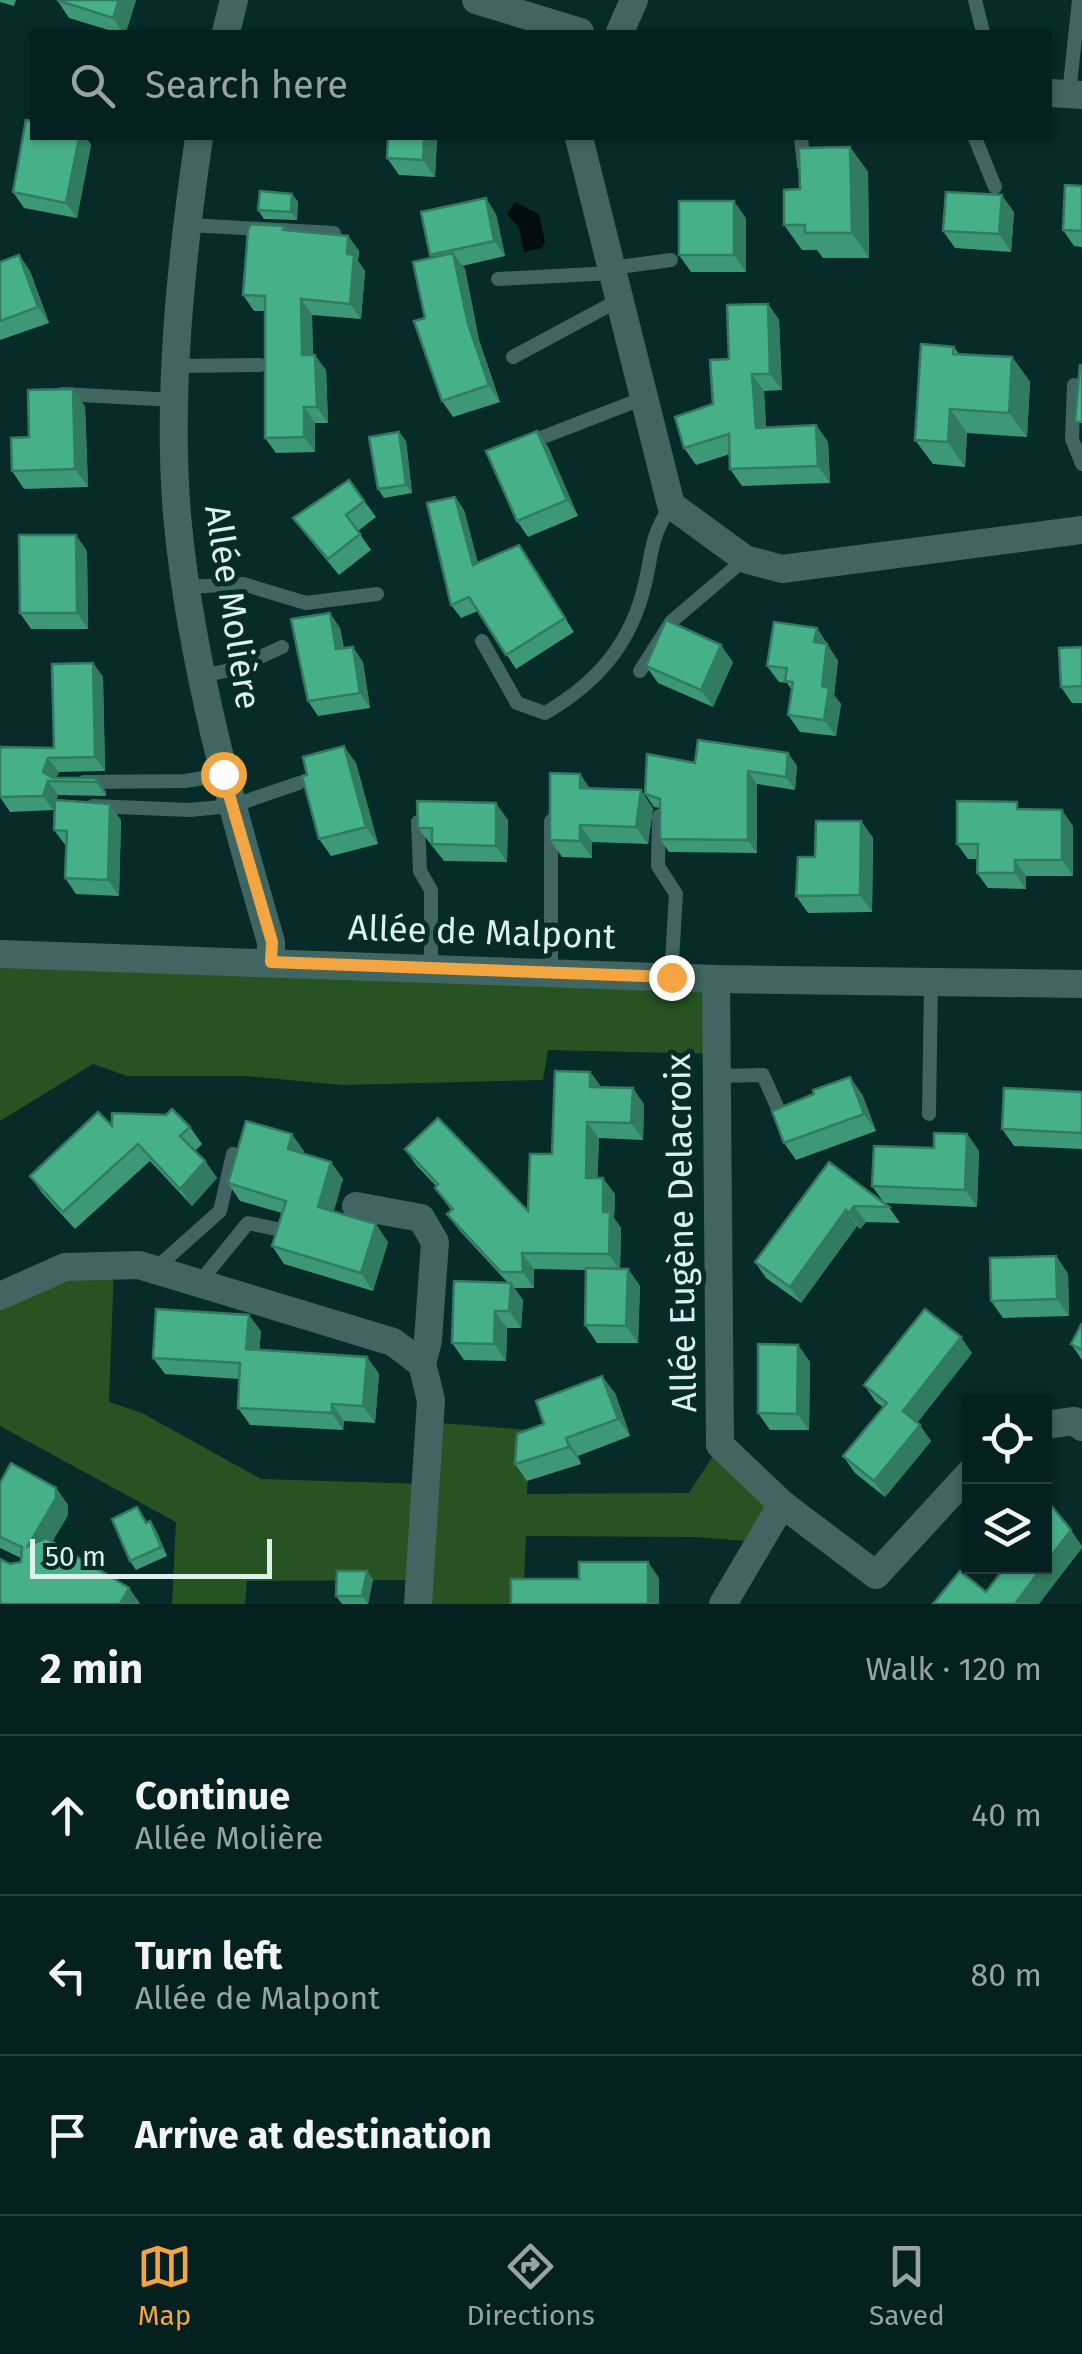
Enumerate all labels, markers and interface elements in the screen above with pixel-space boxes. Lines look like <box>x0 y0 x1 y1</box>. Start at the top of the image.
search box <box>30 30 1052 140</box>
icon: search <box>65 58 120 113</box>
text: Search here <box>145 62 348 108</box>
street label: Allée Molière <box>196 502 270 712</box>
route start <box>201 752 247 798</box>
street label: Allée de Malpont <box>348 906 617 958</box>
route end <box>649 955 695 1001</box>
street label: Allée Eugène Delacroix <box>657 1053 705 1413</box>
map controls <box>962 1394 1052 1574</box>
button: locate <box>962 1394 1052 1484</box>
button: layers <box>962 1484 1052 1574</box>
scale bar <box>30 1534 272 1578</box>
text: 50 m <box>45 1540 106 1573</box>
text: 2 min <box>40 1644 143 1694</box>
text: Walk · 120 m <box>866 1650 1042 1688</box>
text: Continue <box>135 1773 290 1819</box>
icon: ahead <box>40 1788 95 1843</box>
text: 40 m <box>971 1796 1042 1834</box>
text: Allée Molière <box>135 1819 324 1857</box>
text: Turn left <box>135 1933 282 1979</box>
icon: left <box>40 1948 95 2003</box>
text: 80 m <box>971 1956 1042 1994</box>
text: Allée de Malpont <box>135 1979 380 2017</box>
icon: arrive <box>40 2108 95 2163</box>
text: Arrive at destination <box>135 2112 492 2158</box>
tab: Map <box>137 2239 192 2332</box>
tab: Directions <box>466 2239 595 2332</box>
tab: Saved <box>869 2239 945 2332</box>

